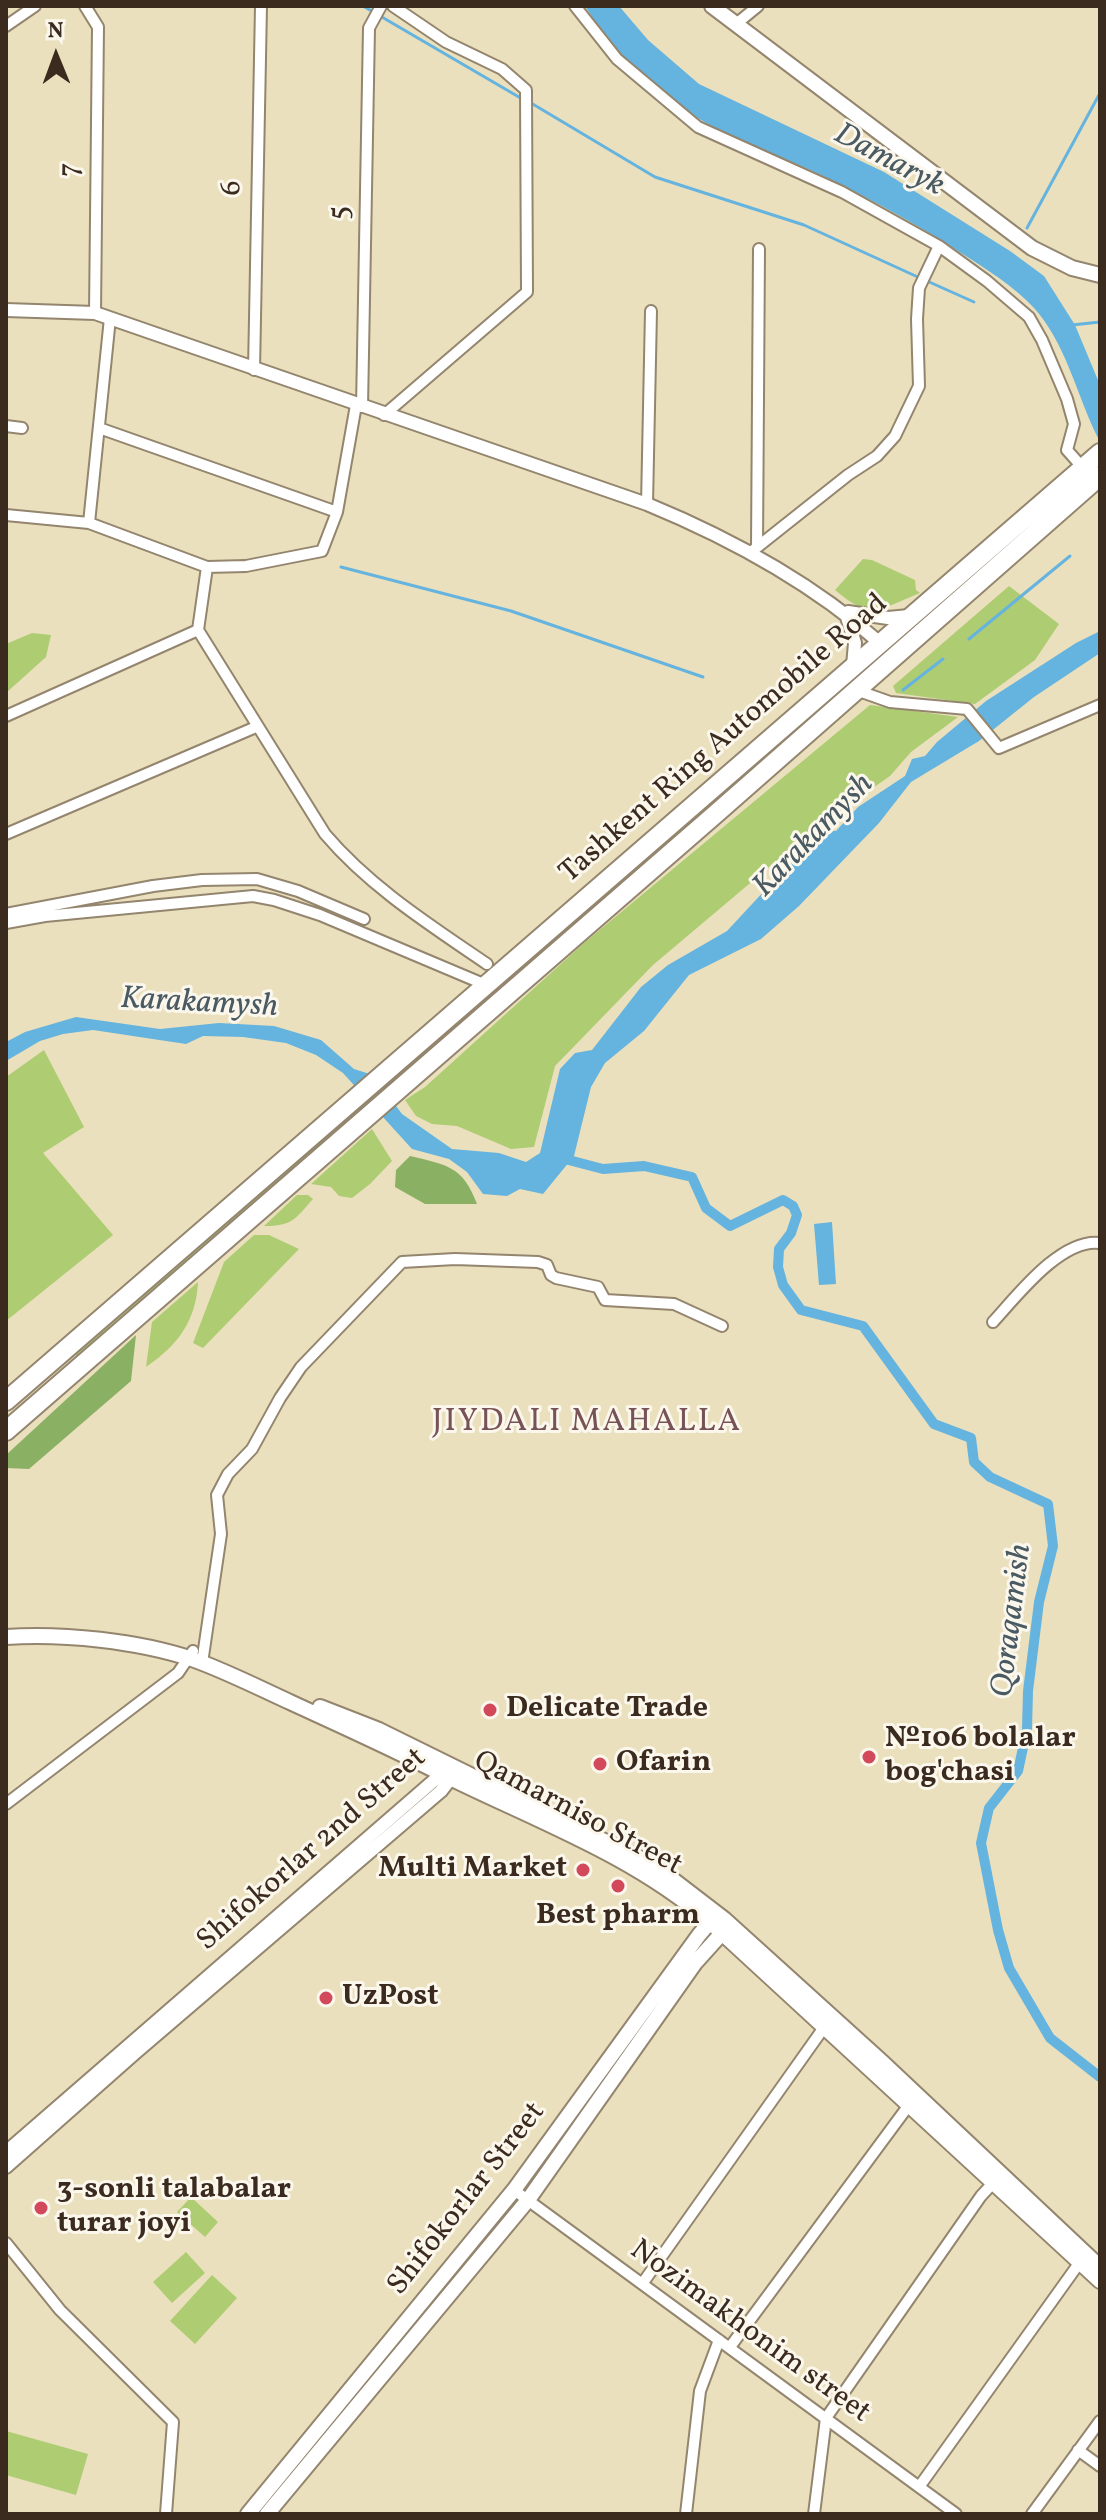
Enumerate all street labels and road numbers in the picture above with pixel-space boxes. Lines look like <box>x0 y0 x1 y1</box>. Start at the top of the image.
street label: 7 <box>54 162 90 178</box>
street label: 6 <box>216 180 252 196</box>
street label: 5 <box>324 205 360 221</box>
street label: Tashkent Ring Automobile Road <box>554 588 896 892</box>
street label: Shifokorlar 2nd Street <box>191 1742 435 1960</box>
street label: Qamarniso Street <box>466 1745 688 1885</box>
street label: Shifokorlar Street <box>381 2096 555 2304</box>
street label: Nozimakhonim street <box>622 2234 876 2432</box>

